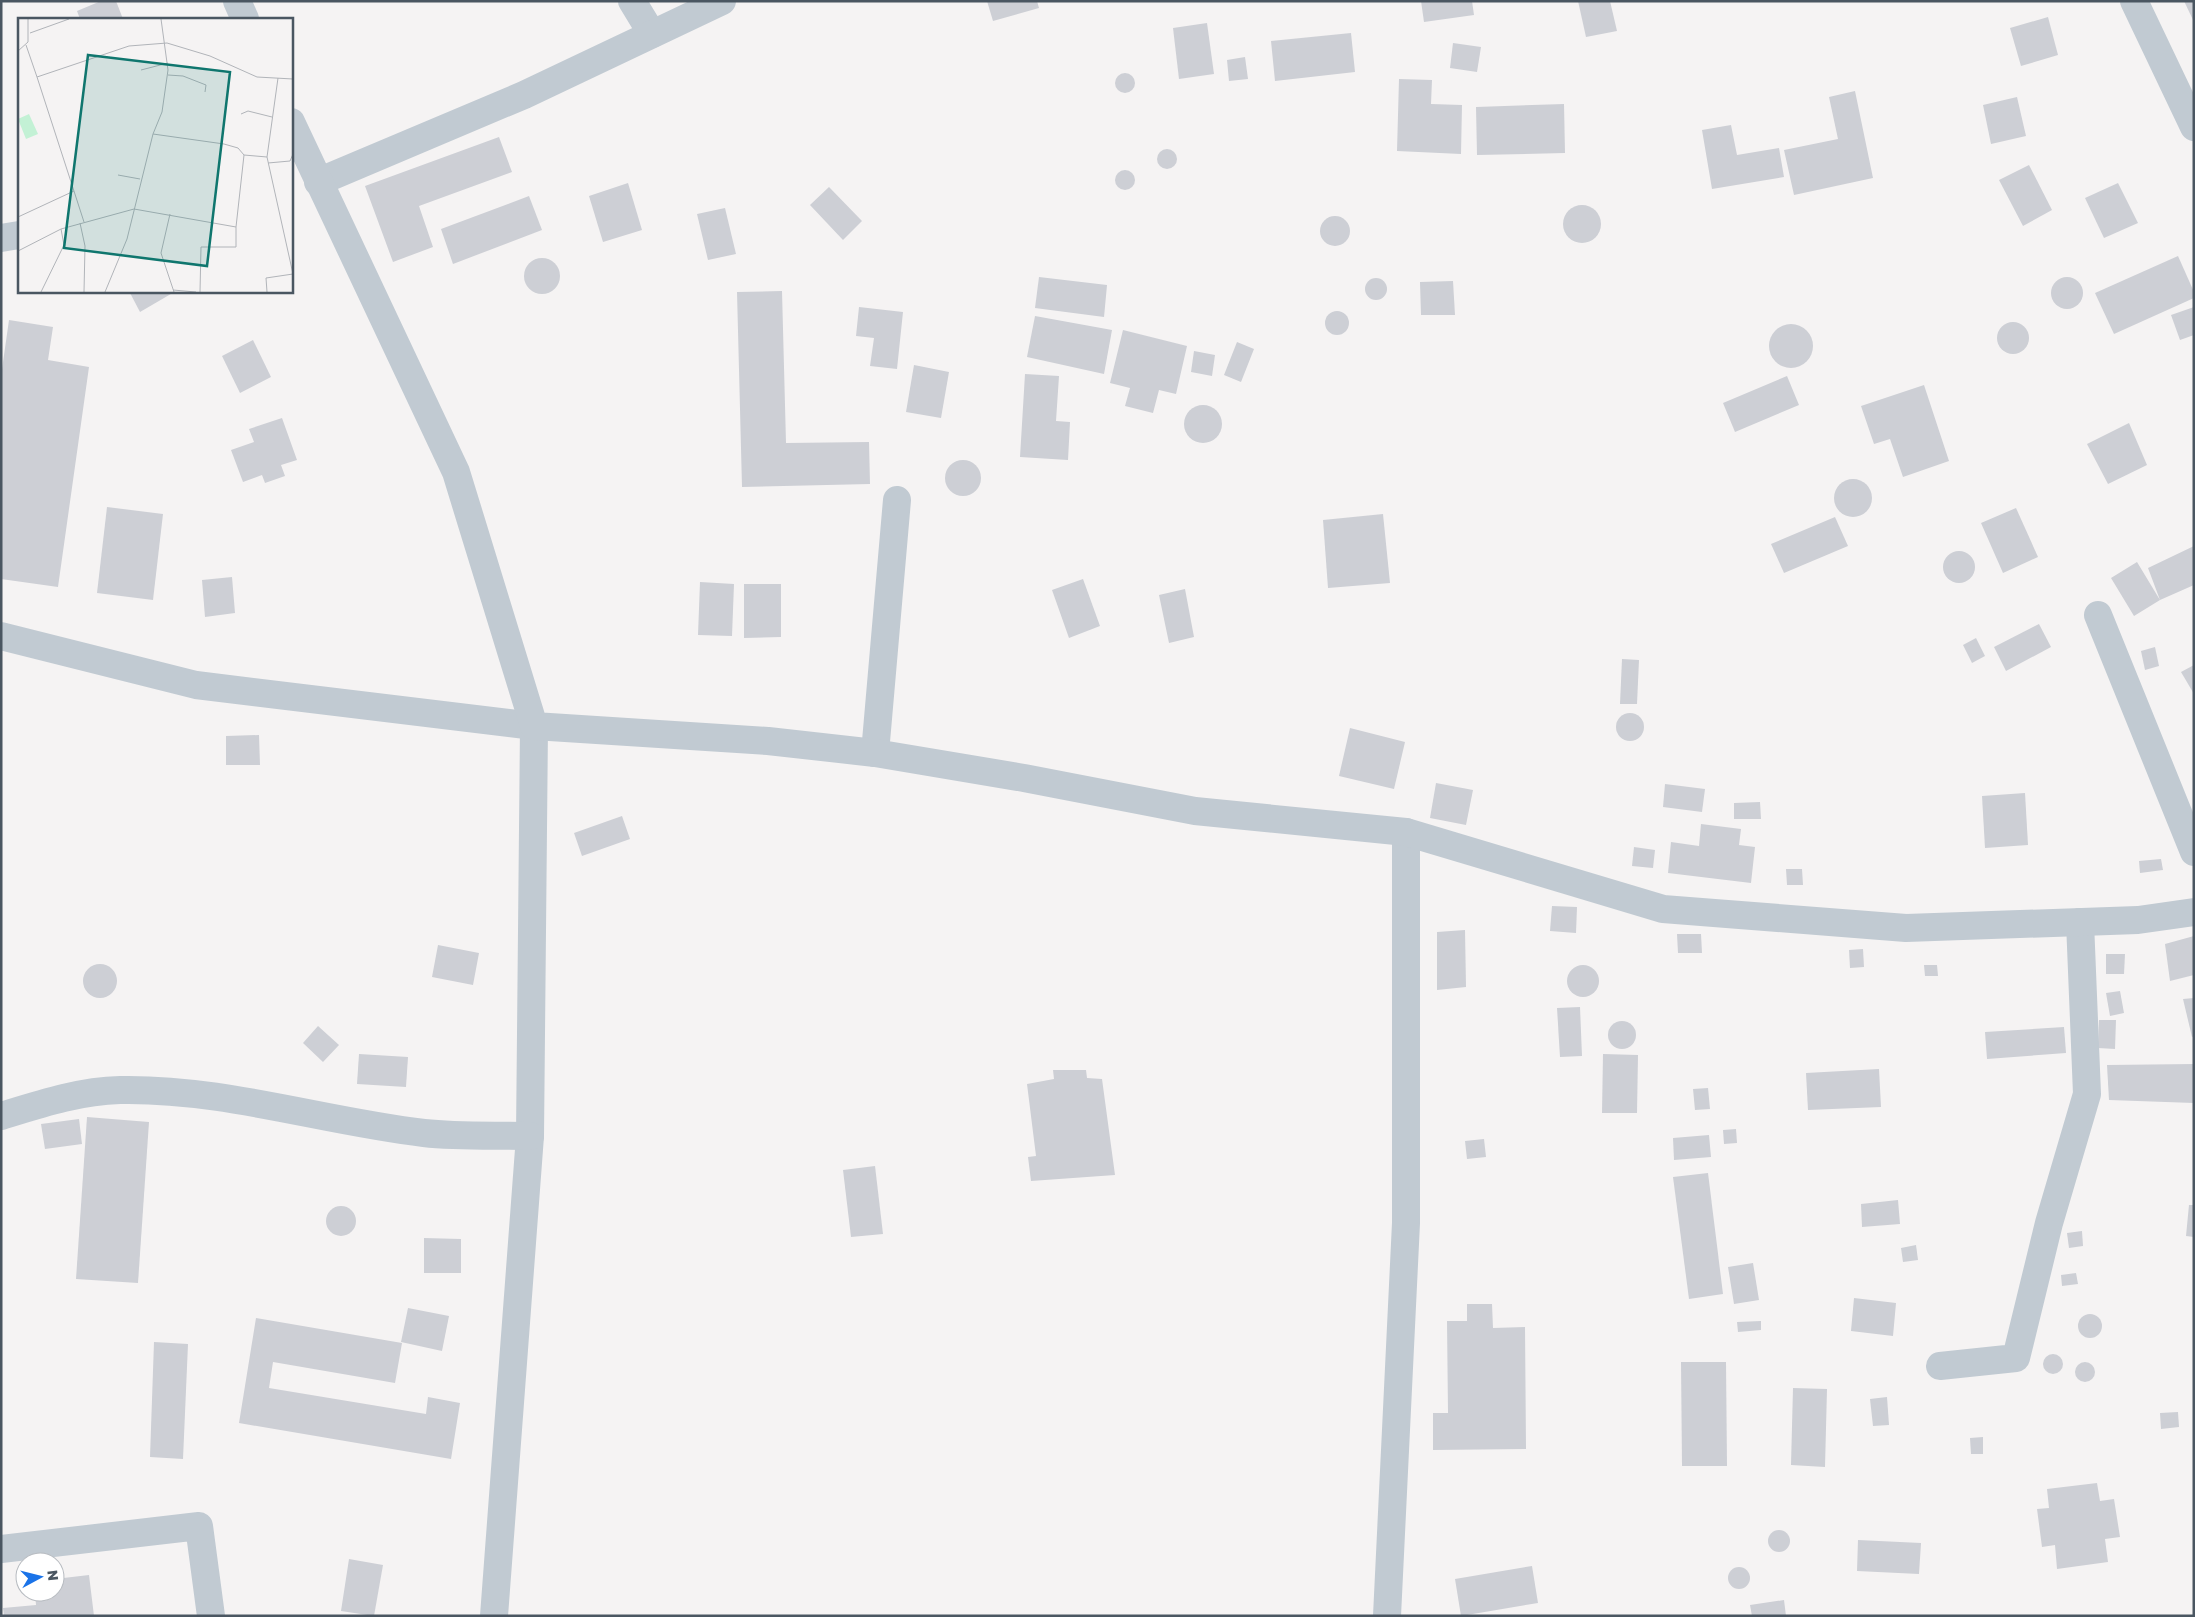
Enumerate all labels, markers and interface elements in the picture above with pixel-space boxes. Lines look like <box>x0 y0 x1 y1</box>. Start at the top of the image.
inset map <box>18 18 292 292</box>
north arrow <box>15 1552 65 1602</box>
text: N <box>44 1569 62 1582</box>

